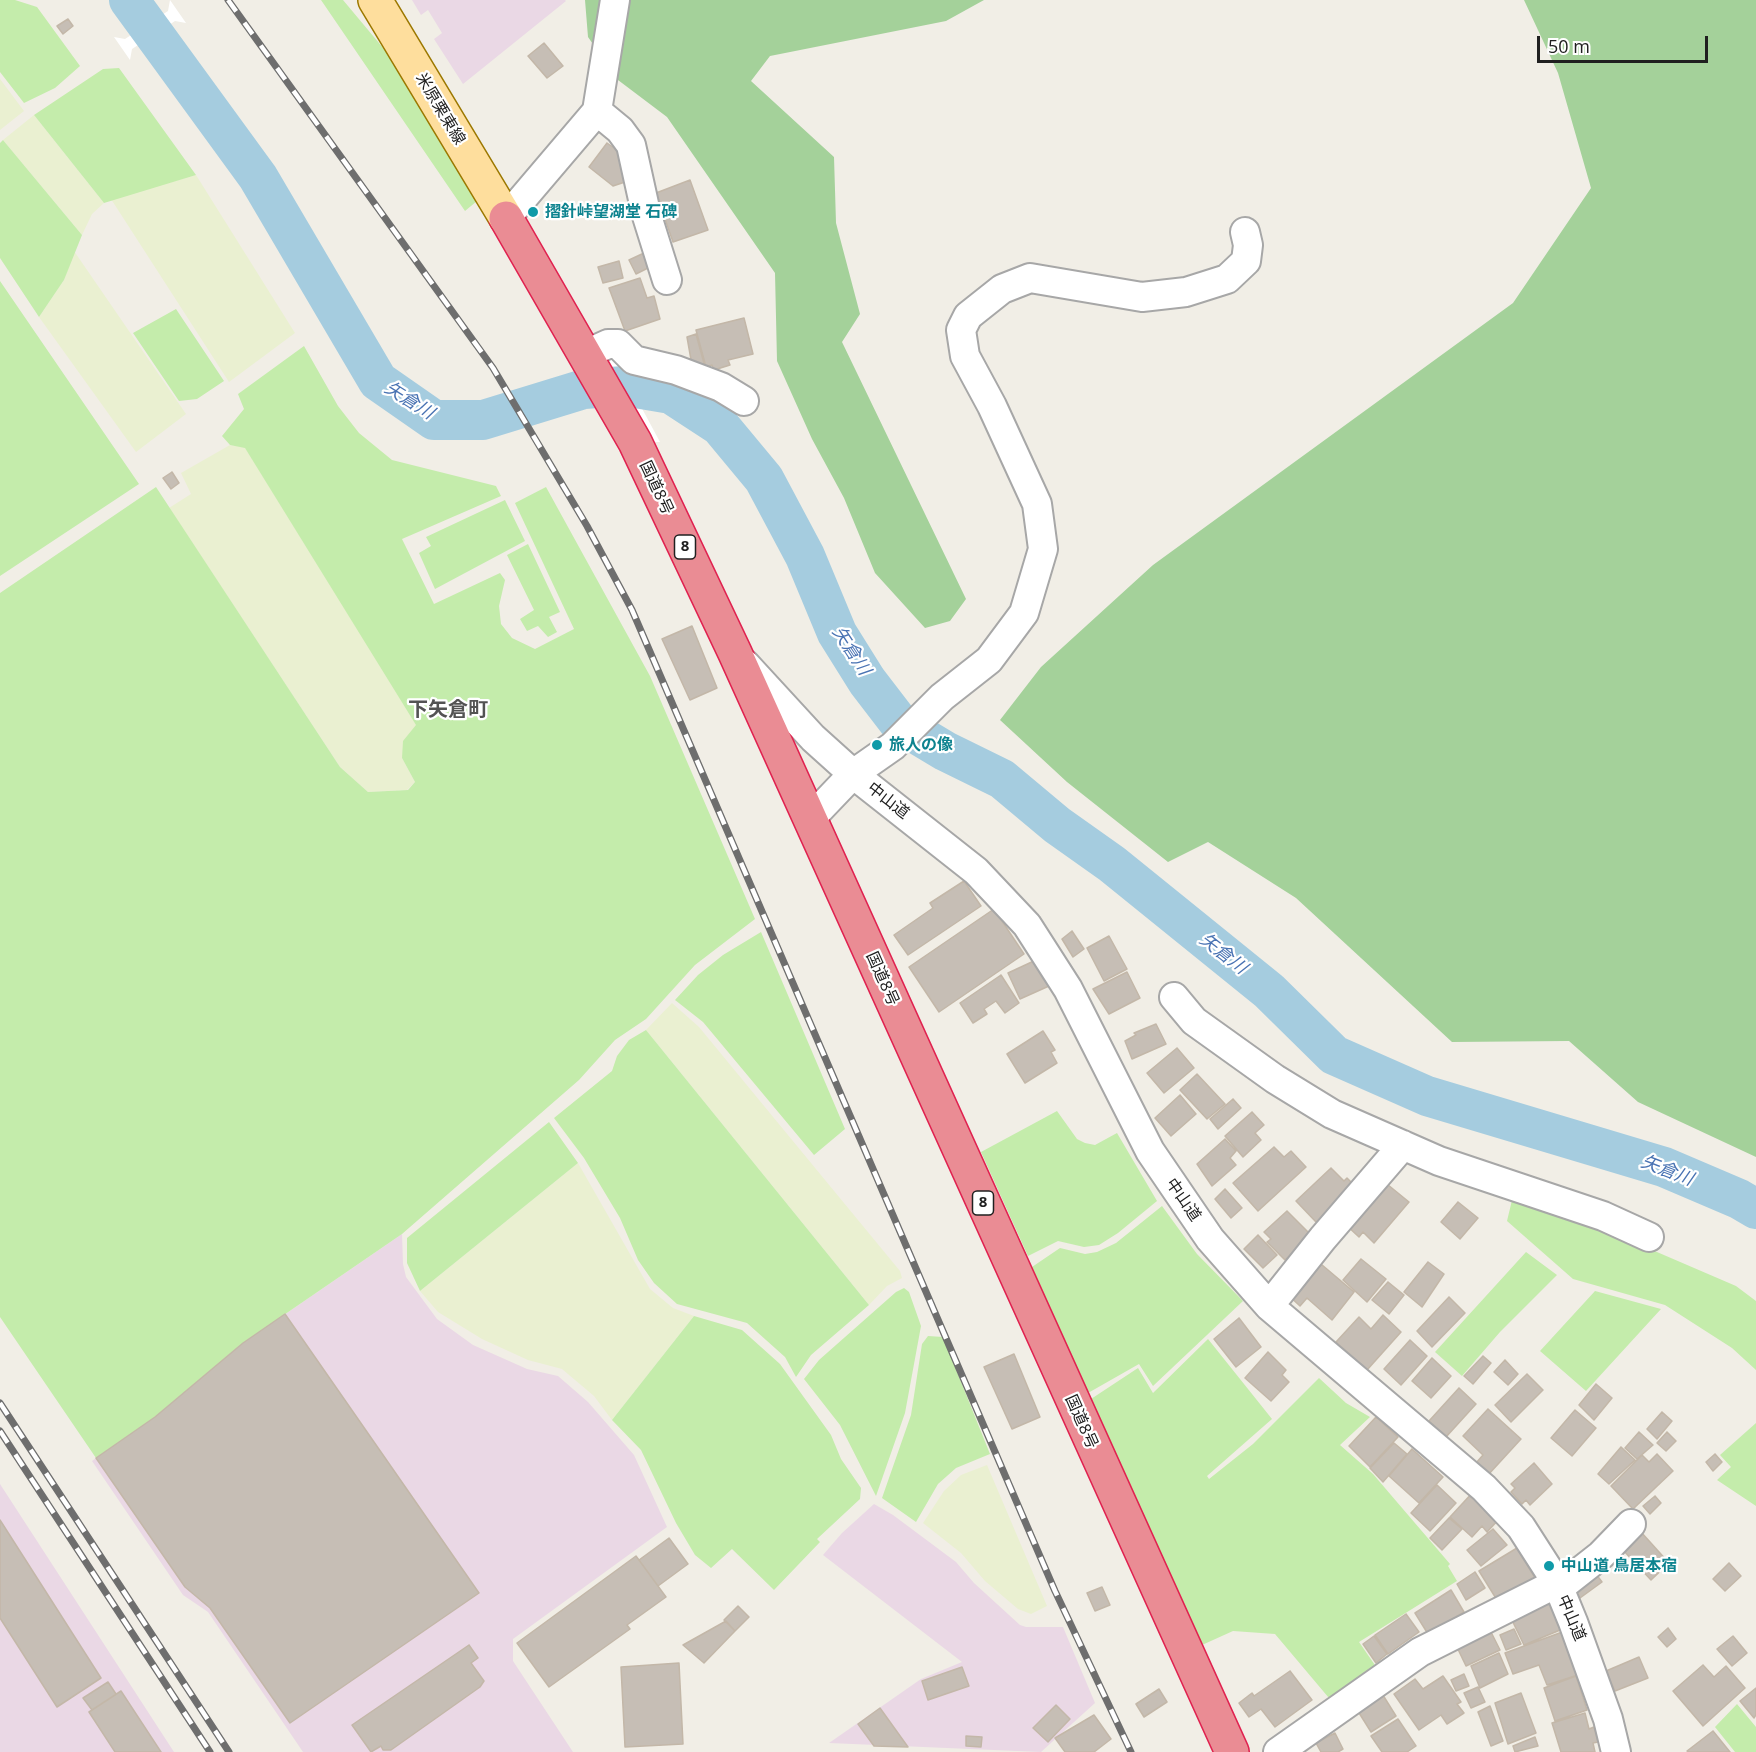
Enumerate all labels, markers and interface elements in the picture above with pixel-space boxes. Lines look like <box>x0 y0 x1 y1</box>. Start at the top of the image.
scale bar <box>1540 24 1711 62</box>
text: 50 m <box>1548 34 1590 58</box>
street label: 米原栗東線 <box>411 70 469 148</box>
place label: 摺針峠望湖堂 石碑 <box>545 202 677 222</box>
marker: 摺針峠望湖堂 石碑 <box>526 205 540 219</box>
water label: 矢倉川 <box>380 378 438 424</box>
street label: 国道8号 <box>635 458 677 518</box>
road number: 8 <box>674 535 696 559</box>
water label: 矢倉川 <box>827 622 875 680</box>
district label: 下矢倉町 <box>408 698 488 722</box>
place label: 旅人の像 <box>889 735 953 755</box>
marker: 旅人の像 <box>870 738 884 752</box>
street label: 中山道 <box>863 779 913 823</box>
water label: 矢倉川 <box>1195 929 1251 979</box>
street label: 国道8号 <box>862 949 902 1009</box>
water label: 矢倉川 <box>1638 1151 1696 1191</box>
street label: 中山道 <box>1161 1175 1205 1225</box>
road number: 8 <box>972 1191 994 1215</box>
street label: 国道8号 <box>1061 1392 1101 1452</box>
place label: 中山道 鳥居本宿 <box>1561 1556 1677 1576</box>
marker: 中山道 鳥居本宿 <box>1542 1559 1556 1573</box>
street label: 中山道 <box>1553 1592 1589 1644</box>

